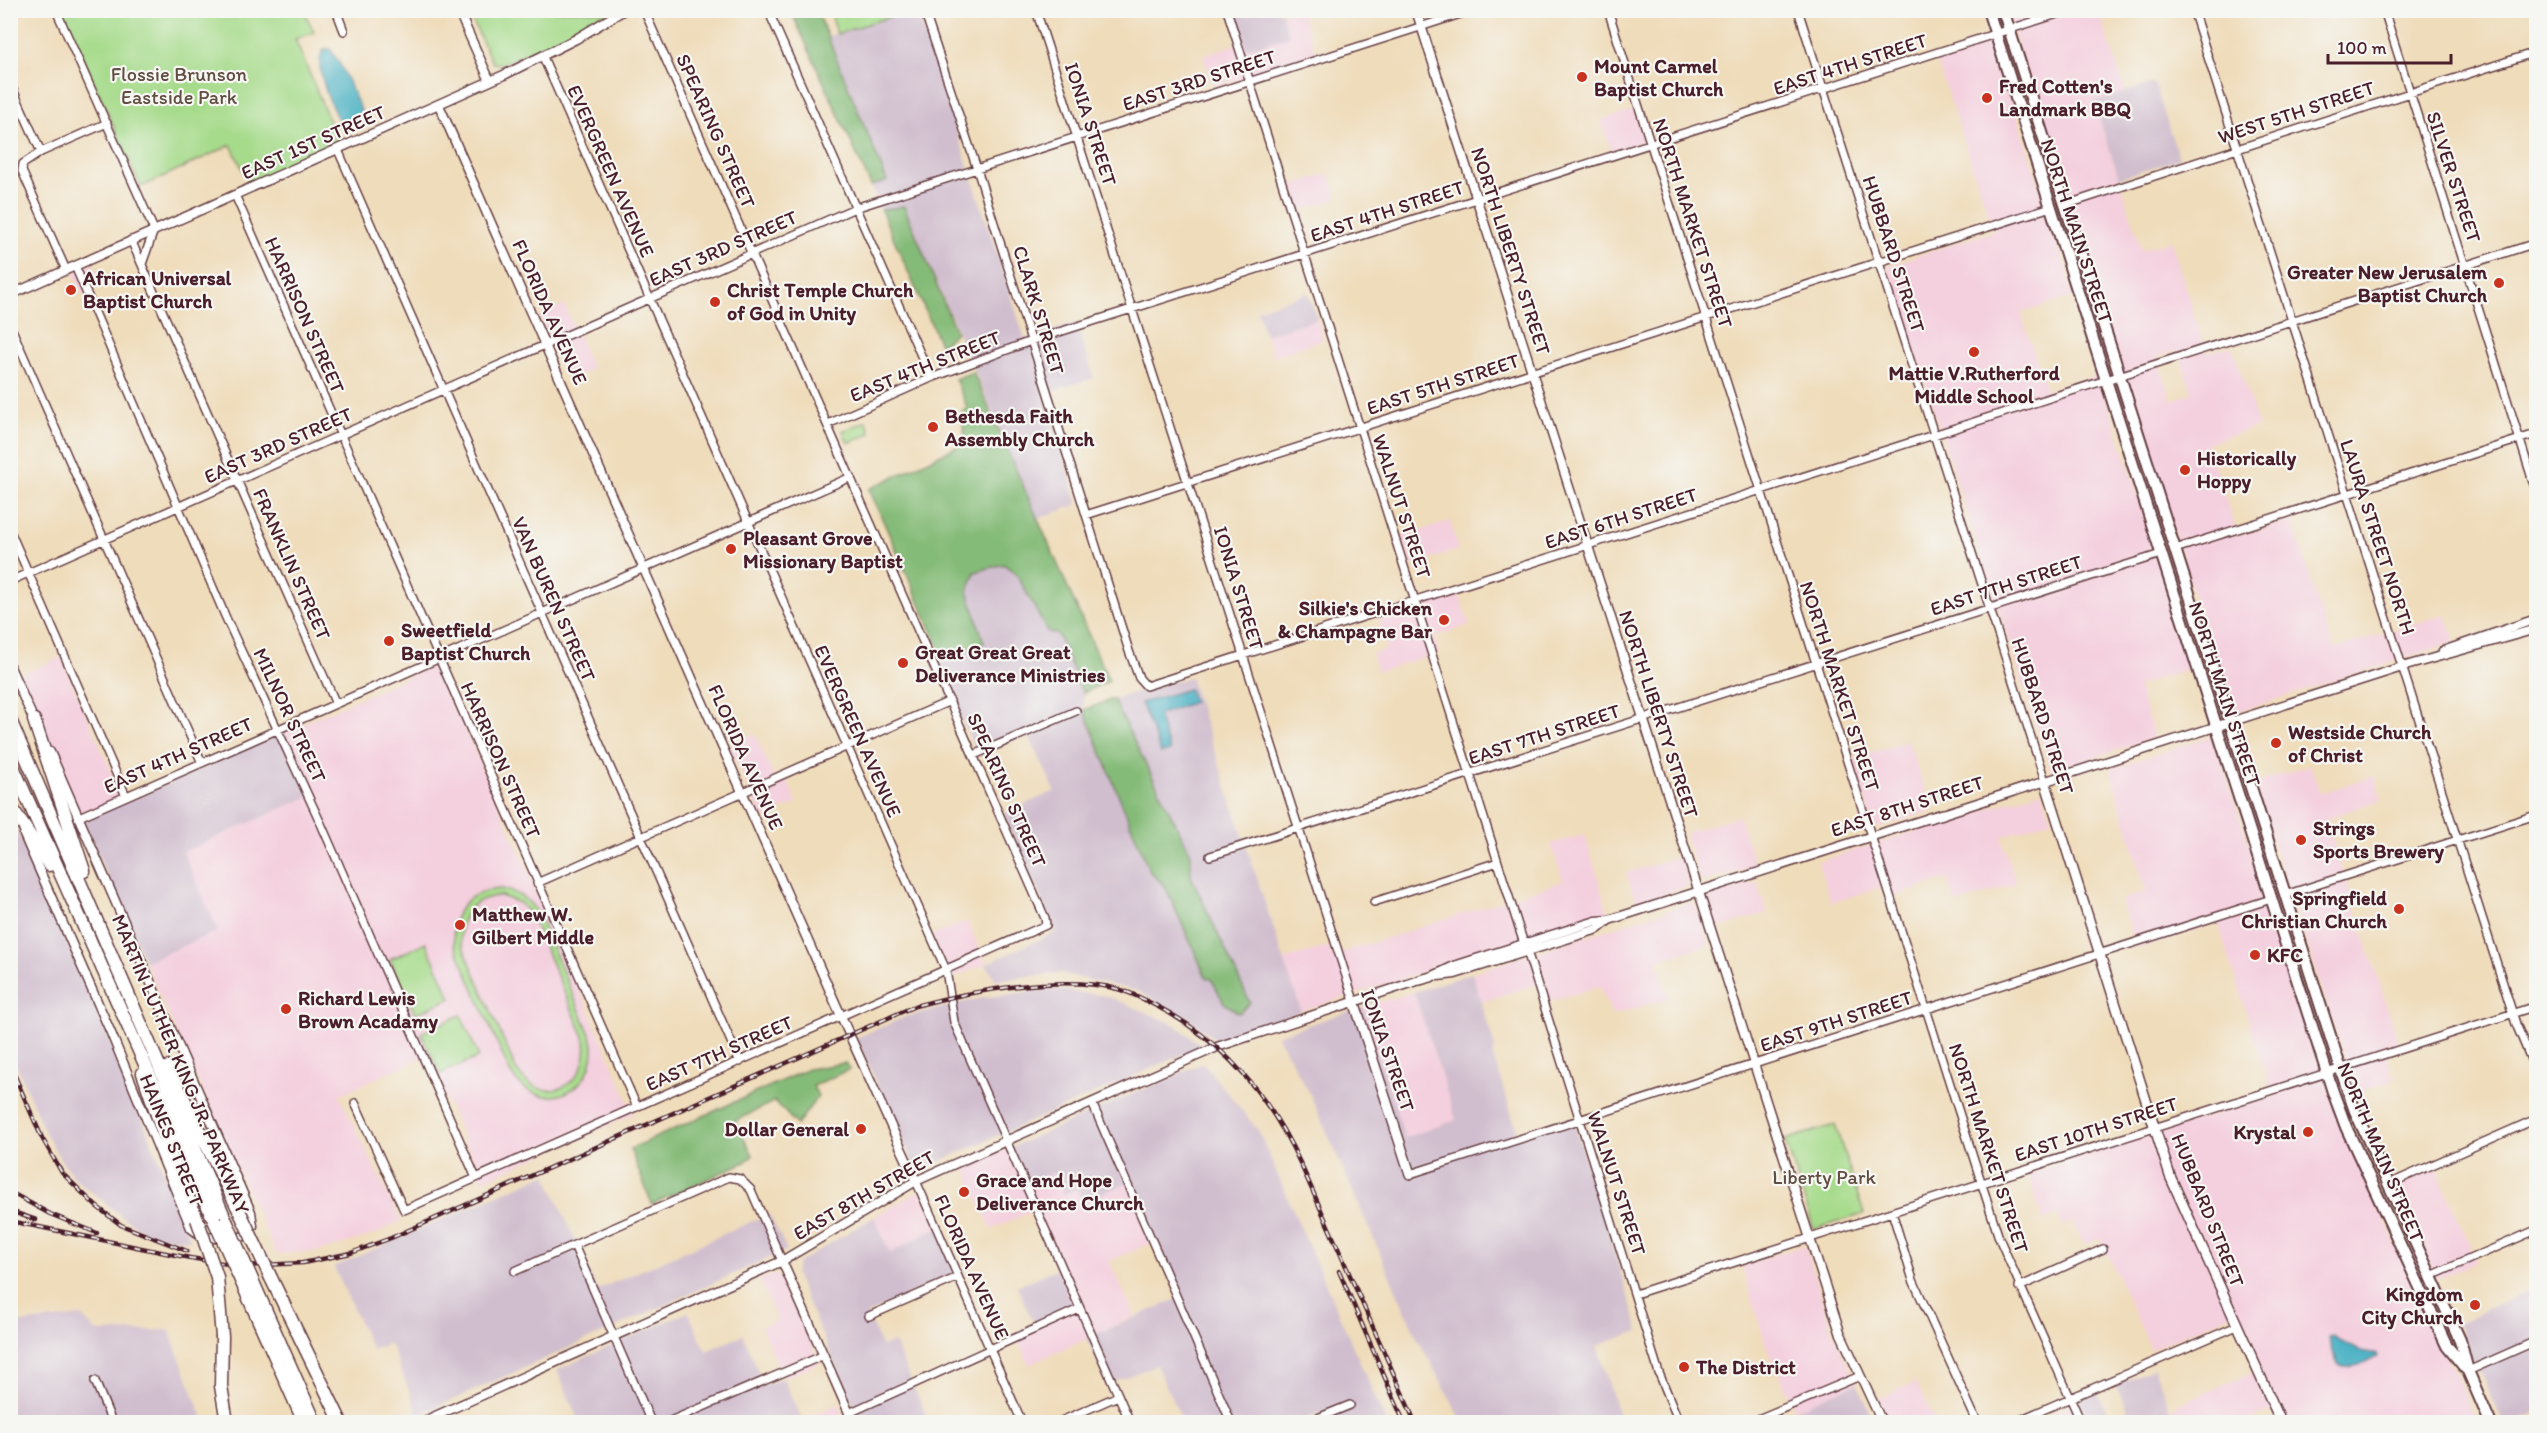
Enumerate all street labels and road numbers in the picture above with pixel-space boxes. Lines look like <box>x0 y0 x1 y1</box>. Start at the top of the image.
street label: EAST 4TH STREET <box>1770 28 1930 100</box>
street label: EAST 3RD STREET <box>1119 44 1279 116</box>
street label: SPEARING STREET <box>671 50 761 212</box>
street label: IONIA STREET <box>1060 59 1122 189</box>
street label: WEST 5TH STREET <box>2215 75 2377 149</box>
street label: EVERGREEN AVENUE <box>562 81 660 261</box>
street label: EAST 1ST STREET <box>237 100 389 184</box>
street label: SILVER STREET <box>2422 109 2486 245</box>
street label: NORTH MARKET STREET <box>1648 115 1738 331</box>
street label: NORTH MAIN STREET <box>2036 136 2118 326</box>
street label: NORTH LIBERTY STREET <box>1466 144 1556 358</box>
street label: HUBBARD STREET <box>1857 173 1931 335</box>
street label: EAST 4TH STREET <box>1307 175 1467 247</box>
street label: EAST 3RD STREET <box>645 205 801 291</box>
street label: HARRISON STREET <box>260 233 350 397</box>
street label: FLORIDA AVENUE <box>507 236 593 388</box>
street label: CLARK STREET <box>1008 243 1070 377</box>
street label: EAST 4TH STREET <box>846 325 1004 407</box>
street label: EAST 5TH STREET <box>1364 348 1522 420</box>
street label: EAST 3RD STREET <box>200 402 356 488</box>
street label: WALNUT STREET <box>1367 431 1437 581</box>
street label: LAURA STREET NORTH <box>2335 436 2421 638</box>
street label: EAST 6TH STREET <box>1542 482 1700 554</box>
street label: FRANKLIN STREET <box>248 485 336 643</box>
street label: VAN BUREN STREET <box>507 513 601 685</box>
street label: IONIA STREET <box>1209 523 1269 653</box>
street label: EAST 7TH STREET <box>1927 549 2085 621</box>
street label: NORTH MARKET STREET <box>1795 578 1885 794</box>
street label: NORTH MAIN STREET <box>2184 599 2266 789</box>
street label: NORTH LIBERTY STREET <box>1614 607 1704 821</box>
street label: HUBBARD STREET <box>2006 635 2080 797</box>
street label: EVERGREEN AVENUE <box>809 641 907 821</box>
street label: MILNOR STREET <box>248 644 332 786</box>
street label: HARRISON STREET <box>456 678 546 842</box>
street label: FLORIDA AVENUE <box>703 681 789 833</box>
street label: EAST 7TH STREET <box>1465 698 1623 770</box>
street label: SPEARING STREET <box>962 709 1052 871</box>
street label: EAST 4TH STREET <box>100 711 256 799</box>
street label: EAST 8TH STREET <box>1828 770 1986 842</box>
street label: MARTIN LUTHER KING JR. PARKWAY <box>107 910 255 1218</box>
street label: IONIA STREET <box>1356 985 1420 1115</box>
street label: EAST 9TH STREET <box>1757 985 1915 1057</box>
street label: EAST 7TH STREET <box>642 1010 796 1096</box>
street label: NORTH MARKET STREET <box>1944 1040 2034 1256</box>
street label: NORTH MAIN STREET <box>2332 1059 2430 1245</box>
street label: HAINES STREET <box>135 1070 209 1210</box>
street label: EAST 10TH STREET <box>2011 1091 2181 1167</box>
street label: WALNUT STREET <box>1582 1108 1652 1258</box>
street label: HUBBARD STREET <box>2166 1130 2250 1290</box>
street label: EAST 8TH STREET <box>789 1145 939 1245</box>
street label: FLORIDA AVENUE <box>929 1191 1015 1343</box>

